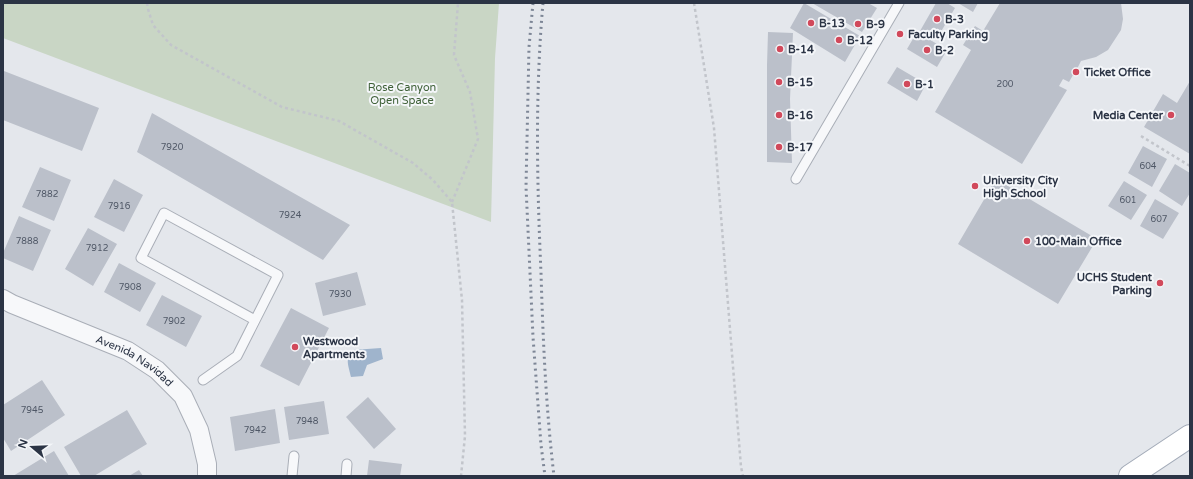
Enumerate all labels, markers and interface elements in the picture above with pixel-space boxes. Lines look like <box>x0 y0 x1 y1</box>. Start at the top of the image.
place label: B-3 <box>945 13 964 26</box>
marker: B-3 <box>932 14 942 24</box>
place label: B-13 <box>819 17 845 30</box>
marker: B-13 <box>806 18 816 28</box>
place label: B-9 <box>866 18 885 31</box>
marker: B-9 <box>853 19 863 29</box>
place label: Faculty Parking <box>908 28 988 42</box>
marker: Faculty Parking <box>895 29 905 39</box>
place label: B-12 <box>847 34 873 47</box>
marker: B-12 <box>834 35 844 45</box>
place label: B-14 <box>788 43 814 56</box>
marker: B-14 <box>775 44 785 54</box>
place label: B-2 <box>935 44 954 57</box>
marker: B-2 <box>922 45 932 55</box>
place label: Ticket Office <box>1083 66 1151 79</box>
marker: Ticket Office <box>1071 67 1081 77</box>
place label: B-15 <box>787 76 813 89</box>
marker: B-15 <box>774 77 784 87</box>
place label: B-1 <box>915 78 934 91</box>
marker: B-1 <box>902 79 912 89</box>
house number: 200 <box>997 79 1014 90</box>
park label: Rose Canyon Open Space <box>368 81 436 107</box>
place label: B-16 <box>787 109 813 122</box>
place label: Media Center <box>1093 109 1164 122</box>
marker: B-16 <box>774 110 784 120</box>
marker: Media Center <box>1166 110 1176 120</box>
place label: B-17 <box>787 141 813 154</box>
house number: 7920 <box>161 142 184 153</box>
marker: B-17 <box>774 142 784 152</box>
house number: 604 <box>1140 161 1157 172</box>
place label: University City High School <box>983 174 1058 201</box>
marker: University City High School <box>970 181 980 191</box>
house number: 7882 <box>36 189 58 200</box>
house number: 601 <box>1120 195 1136 206</box>
house number: 7916 <box>108 201 131 212</box>
house number: 7924 <box>279 210 302 221</box>
house number: 607 <box>1151 214 1168 225</box>
place label: 100-Main Office <box>1035 235 1122 248</box>
house number: 7888 <box>16 236 39 247</box>
marker: 100-Main Office <box>1022 236 1032 246</box>
house number: 7912 <box>86 243 108 254</box>
place label: UCHS Student Parking <box>1077 271 1153 298</box>
marker: UCHS Student Parking <box>1155 278 1165 288</box>
house number: 7908 <box>119 282 142 293</box>
house number: 7930 <box>329 289 352 300</box>
house number: 7902 <box>163 316 185 327</box>
street label: Avenida Navidad <box>94 333 176 389</box>
place label: Westwood Apartments <box>303 335 366 362</box>
marker: Westwood Apartments <box>290 342 300 352</box>
house number: 7945 <box>21 405 44 416</box>
house number: 7948 <box>296 416 319 427</box>
house number: 7942 <box>244 425 266 436</box>
north arrow <box>12 427 52 467</box>
text: N <box>15 438 31 450</box>

